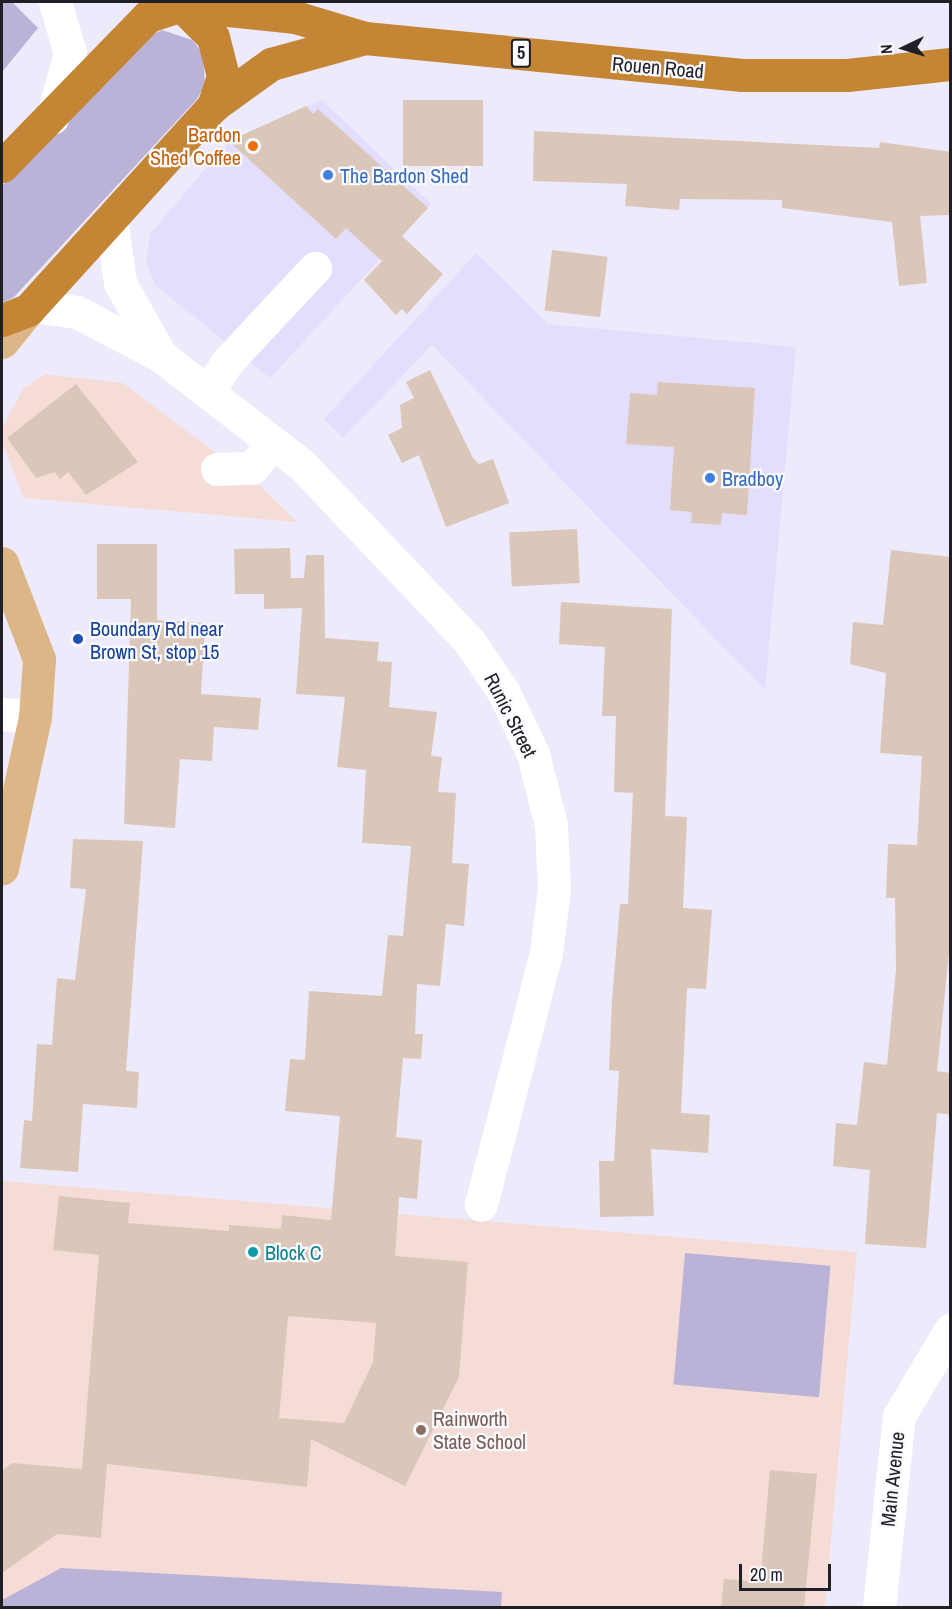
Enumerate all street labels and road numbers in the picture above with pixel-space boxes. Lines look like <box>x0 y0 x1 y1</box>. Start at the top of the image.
road number: 5 <box>510 38 532 68</box>
street label: Rouen Road <box>611 51 705 83</box>
street label: Runic Street <box>480 669 542 761</box>
street label: Main Avenue <box>875 1430 909 1528</box>

